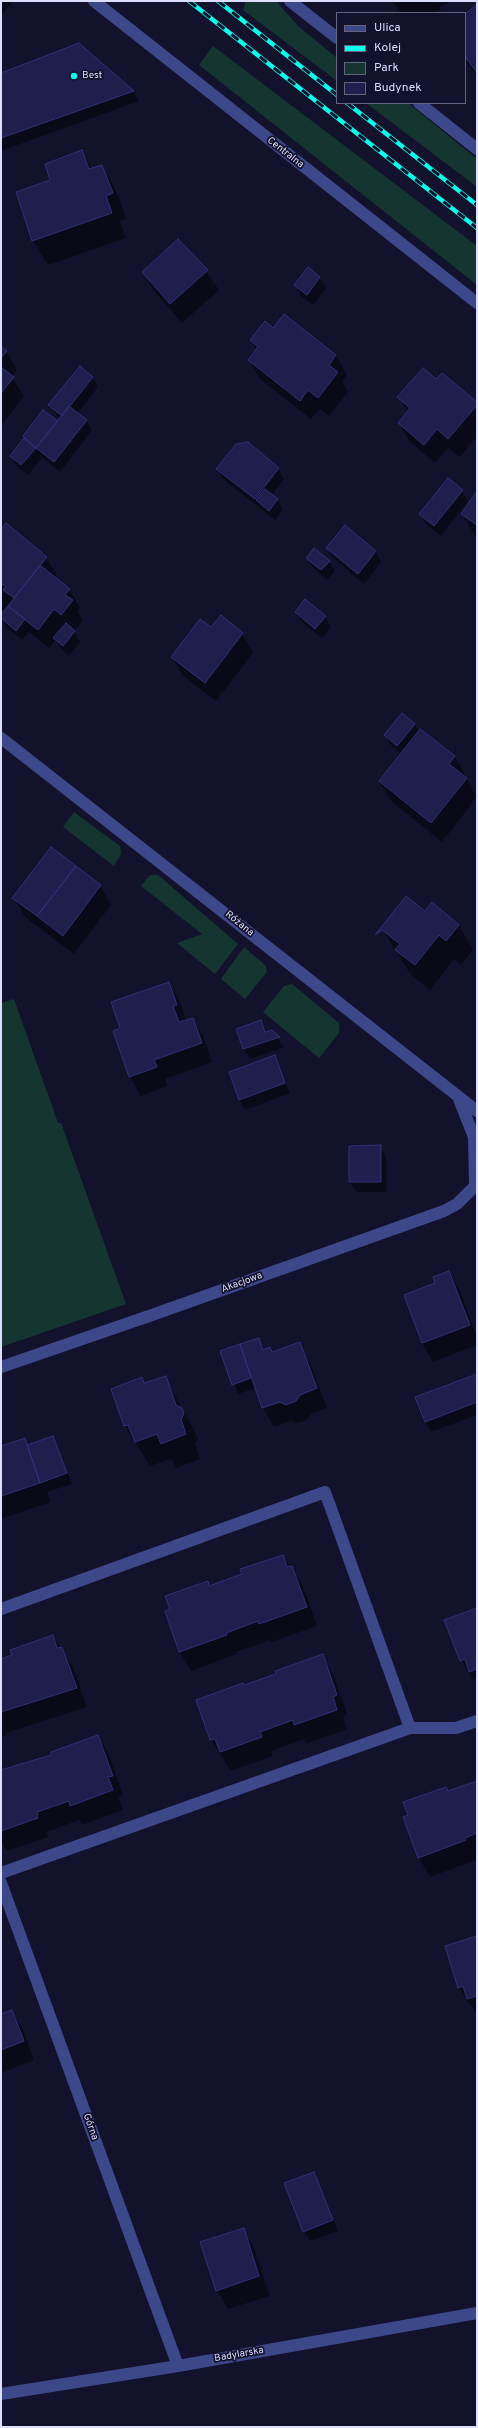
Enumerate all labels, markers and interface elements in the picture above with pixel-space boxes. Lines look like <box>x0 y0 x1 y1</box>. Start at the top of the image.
legend <box>336 12 466 104</box>
text: Ulica <box>374 20 401 36</box>
text: Kolej <box>374 40 401 56</box>
text: Park <box>374 60 399 76</box>
place label: Best <box>82 70 102 82</box>
marker: Best <box>69 71 79 81</box>
text: Budynek <box>374 80 422 96</box>
street label: Centralna <box>264 135 306 171</box>
street label: Różana <box>222 909 256 939</box>
street label: Akacjowa <box>220 1270 264 1296</box>
street label: Górna <box>80 2112 100 2142</box>
street label: Badylarska <box>213 2345 265 2365</box>

